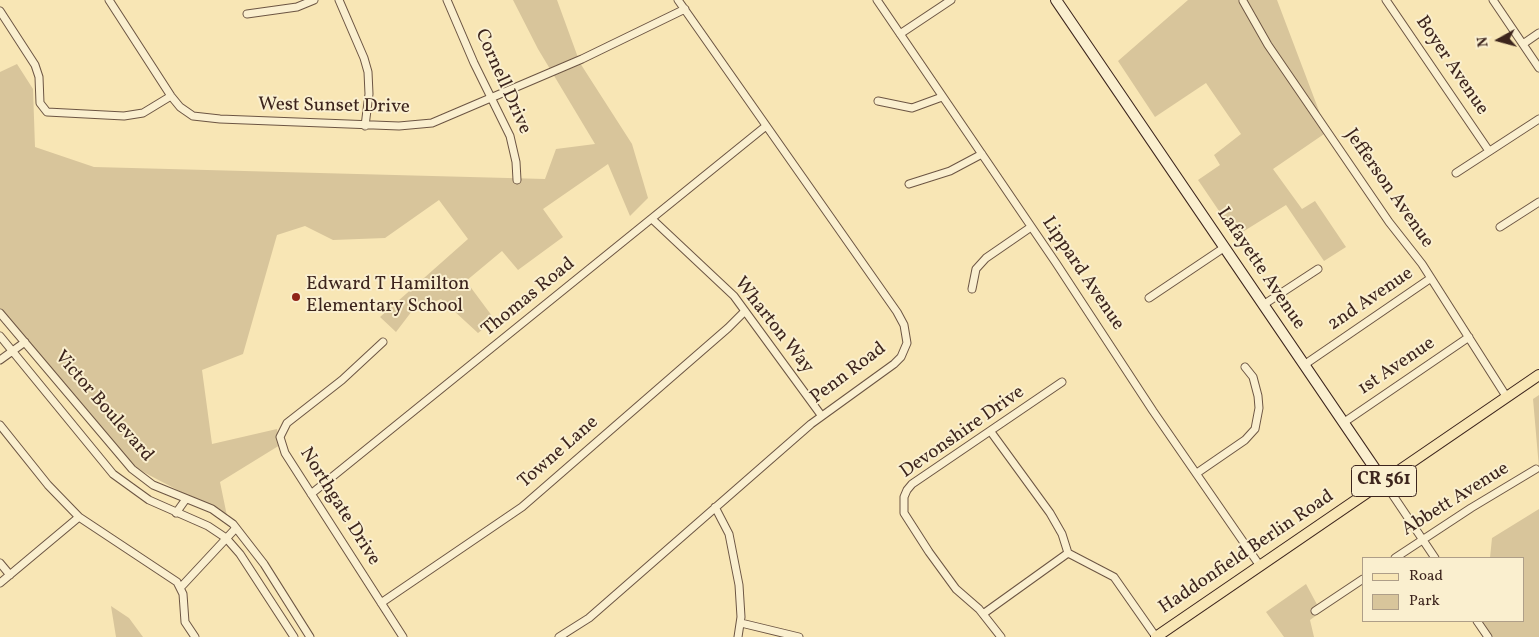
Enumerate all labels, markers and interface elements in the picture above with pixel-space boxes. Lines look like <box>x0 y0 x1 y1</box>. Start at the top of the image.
street label: Boyer Avenue <box>1409 12 1493 120</box>
north arrow <box>1474 15 1524 65</box>
street label: Cornell Drive <box>469 26 535 138</box>
text: N <box>1474 36 1494 48</box>
street label: West Sunset Drive <box>258 94 410 120</box>
street label: Jefferson Avenue <box>1338 125 1438 253</box>
street label: Lafayette Avenue <box>1211 204 1309 334</box>
street label: Lippard Avenue <box>1036 213 1128 335</box>
street label: Thomas Road <box>478 253 580 343</box>
street label: 2nd Avenue <box>1324 263 1418 337</box>
street label: Wharton Way <box>728 273 818 379</box>
place label: Edward T Hamilton Elementary School <box>306 275 470 319</box>
marker: Edward T Hamilton Elementary School <box>290 291 302 303</box>
street label: 1st Avenue <box>1354 333 1440 401</box>
street label: Penn Road <box>807 338 891 410</box>
street label: Victor Boulevard <box>48 347 158 467</box>
street label: Devonshire Drive <box>897 382 1029 484</box>
street label: Towne Lane <box>514 412 604 494</box>
street label: Northgate Drive <box>294 444 384 570</box>
street label: Abbett Avenue <box>1398 458 1514 542</box>
road number: CR 561 <box>1352 466 1416 496</box>
street label: Haddonfield Berlin Road <box>1155 486 1339 620</box>
legend <box>1362 557 1524 622</box>
text: Road <box>1409 566 1443 587</box>
text: Park <box>1409 591 1440 612</box>

